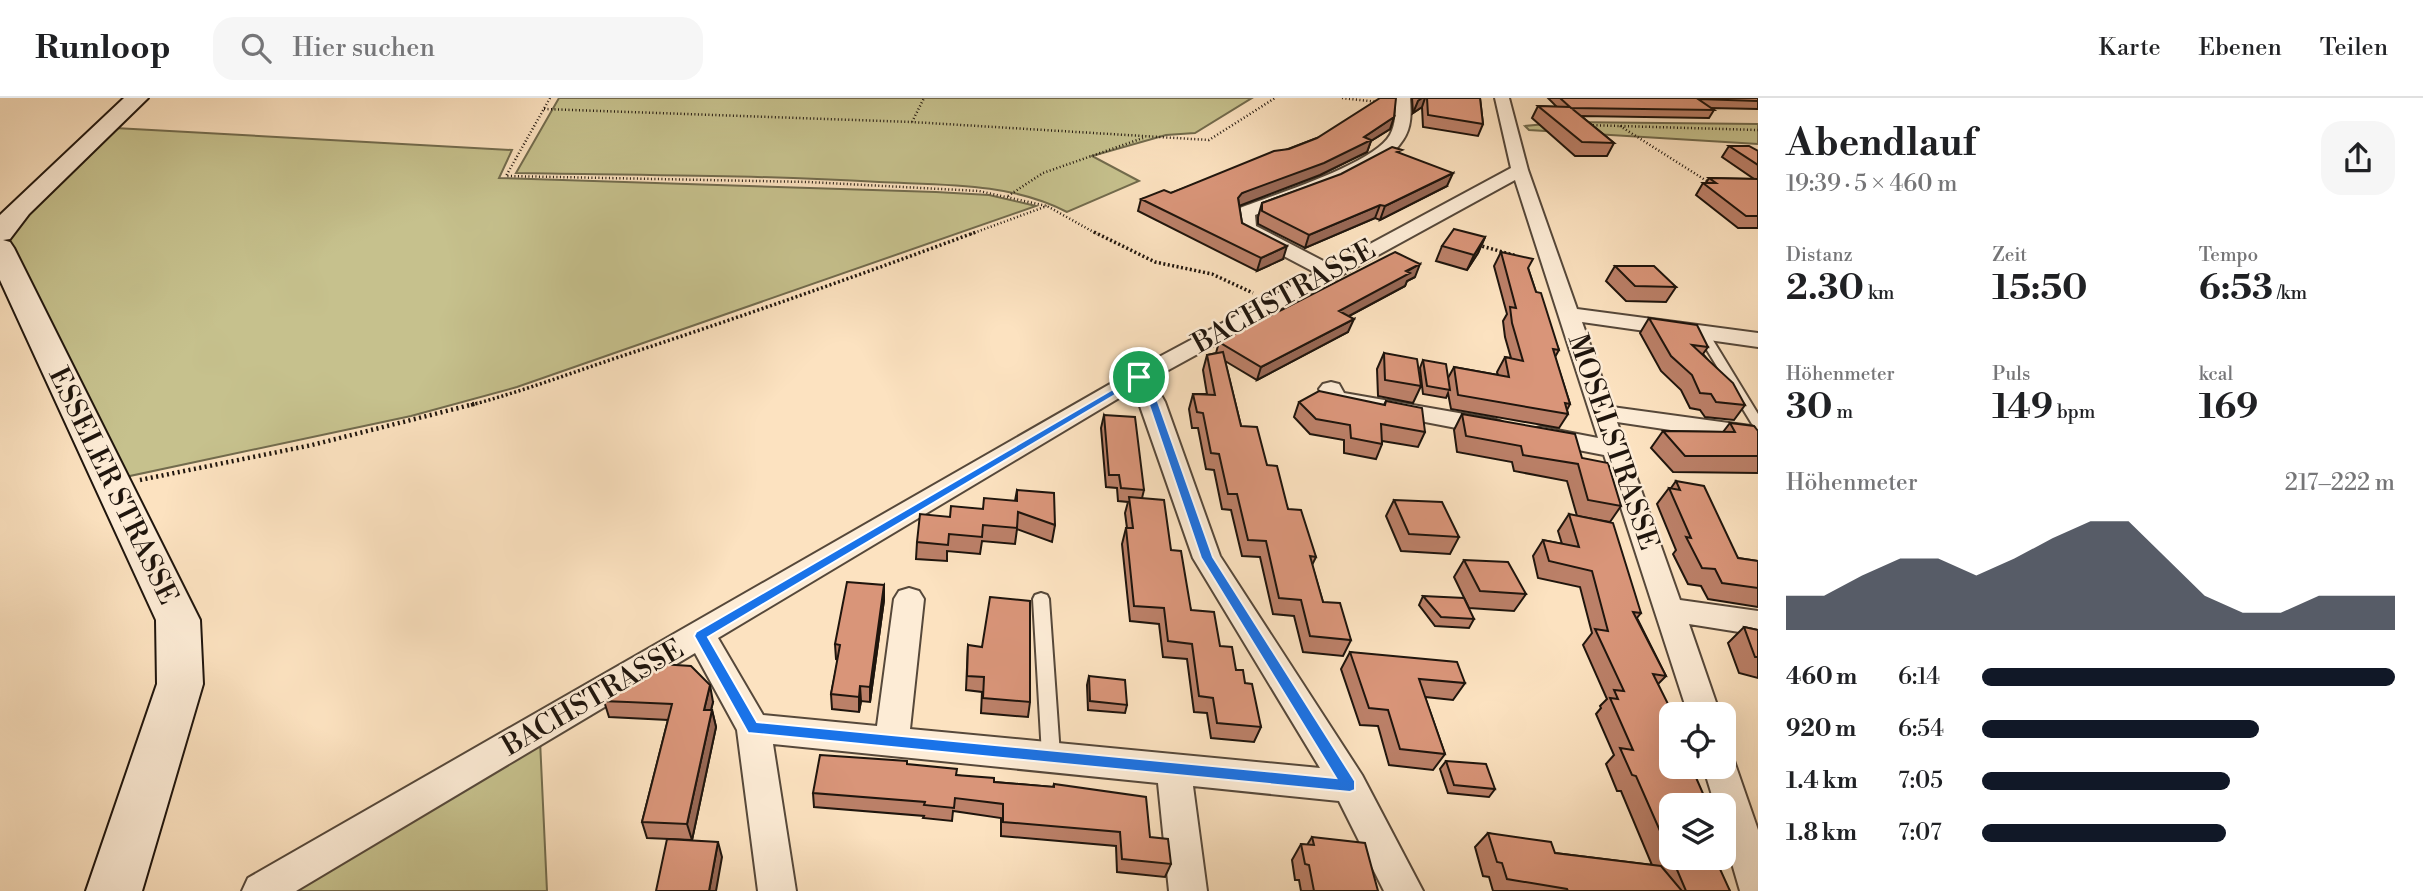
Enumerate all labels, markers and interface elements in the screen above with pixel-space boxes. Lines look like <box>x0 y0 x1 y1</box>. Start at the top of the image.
search box <box>213 17 703 80</box>
text: Runloop <box>35 28 171 69</box>
icon: search <box>237 29 275 67</box>
text: Hier suchen <box>293 32 435 64</box>
text: Karte <box>2099 33 2161 63</box>
text: Ebenen <box>2199 33 2282 63</box>
text: Teilen <box>2320 33 2388 63</box>
text: Abendlauf <box>1786 120 1976 167</box>
button: share <box>2321 121 2395 195</box>
text: 19:39 · 5 × 460 m <box>1786 170 1957 198</box>
street label: BACHSTRASSE <box>1185 232 1382 362</box>
text: Distanz <box>1786 243 1853 267</box>
text: Zeit <box>1992 243 2027 267</box>
text: Tempo <box>2199 243 2258 267</box>
text: 2.30 <box>1786 267 1864 310</box>
text: 15:50 <box>1992 267 2088 310</box>
text: 6:53 <box>2199 267 2273 310</box>
text: km <box>1864 281 1894 305</box>
text: /km <box>2273 281 2307 305</box>
street label: MOSELSTRASSE <box>1560 330 1666 554</box>
pin <box>1109 347 1169 407</box>
icon: arrive <box>1120 358 1158 396</box>
street label: ESSELER STRASSE <box>40 362 186 610</box>
text: Höhenmeter <box>1786 362 1895 386</box>
text: Puls <box>1992 362 2030 386</box>
text: kcal <box>2199 362 2233 386</box>
text: 30 <box>1786 386 1833 429</box>
text: 149 <box>1992 386 2053 429</box>
text: 169 <box>2199 386 2258 429</box>
text: m <box>1833 400 1853 424</box>
text: bpm <box>2053 400 2095 424</box>
text: Höhenmeter <box>1786 469 1918 497</box>
text: 217–222 m <box>2285 469 2395 497</box>
street label: BACHSTRASSE <box>495 632 690 765</box>
text: 460 m <box>1786 663 1857 691</box>
text: 6:14 <box>1898 663 1940 691</box>
map controls <box>1659 702 1736 870</box>
button: locate <box>1659 702 1736 779</box>
text: 920 m <box>1786 715 1856 743</box>
text: 6:54 <box>1898 715 1944 743</box>
text: 1.4 km <box>1786 767 1858 795</box>
text: 7:05 <box>1898 767 1943 795</box>
button: layers <box>1659 793 1736 870</box>
text: 1.8 km <box>1786 819 1857 847</box>
text: 7:07 <box>1898 819 1942 847</box>

